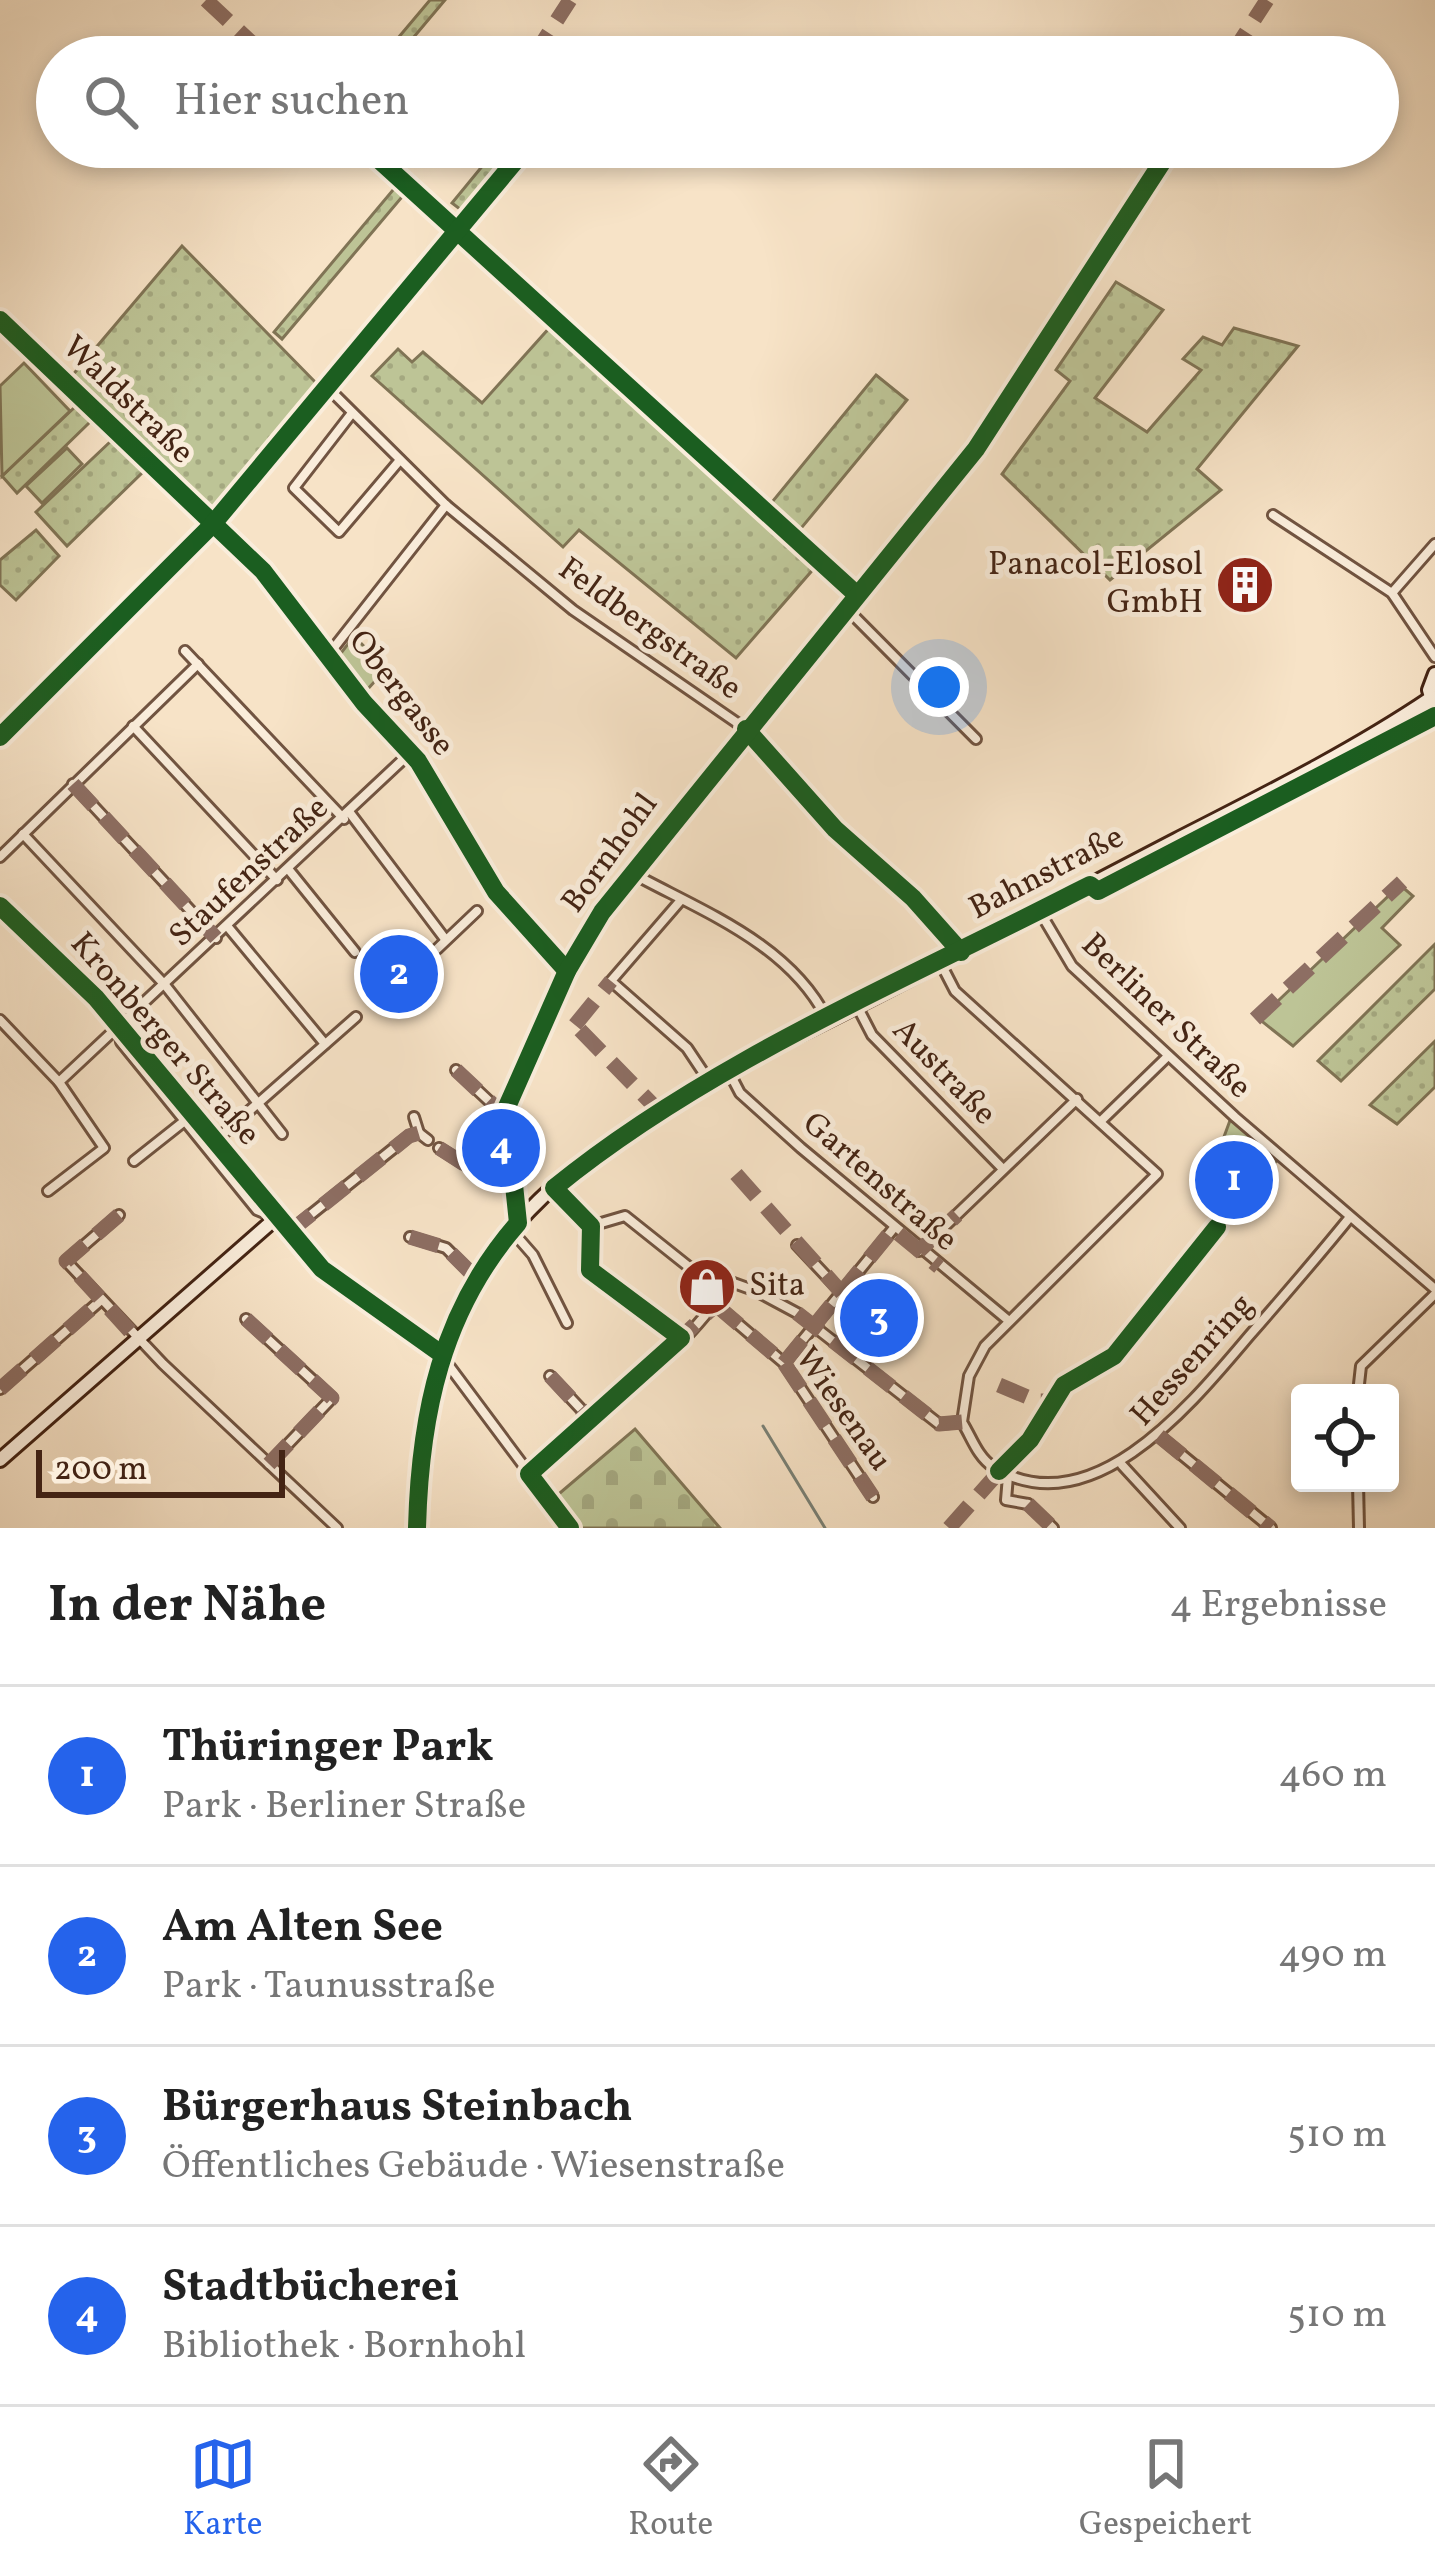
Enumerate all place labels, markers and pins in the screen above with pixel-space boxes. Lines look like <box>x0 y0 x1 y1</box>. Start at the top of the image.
place label: Panacol-Elosol GmbH <box>988 543 1203 627</box>
building icon: Panacol-Elosol GmbH <box>1214 554 1276 616</box>
pin: 2 <box>360 929 438 1019</box>
pin: 4 <box>462 1103 540 1193</box>
pin: 1 <box>1195 1135 1273 1225</box>
shop icon: Sita <box>676 1256 738 1318</box>
place label: Sita <box>749 1264 805 1310</box>
pin: 3 <box>840 1273 918 1363</box>

